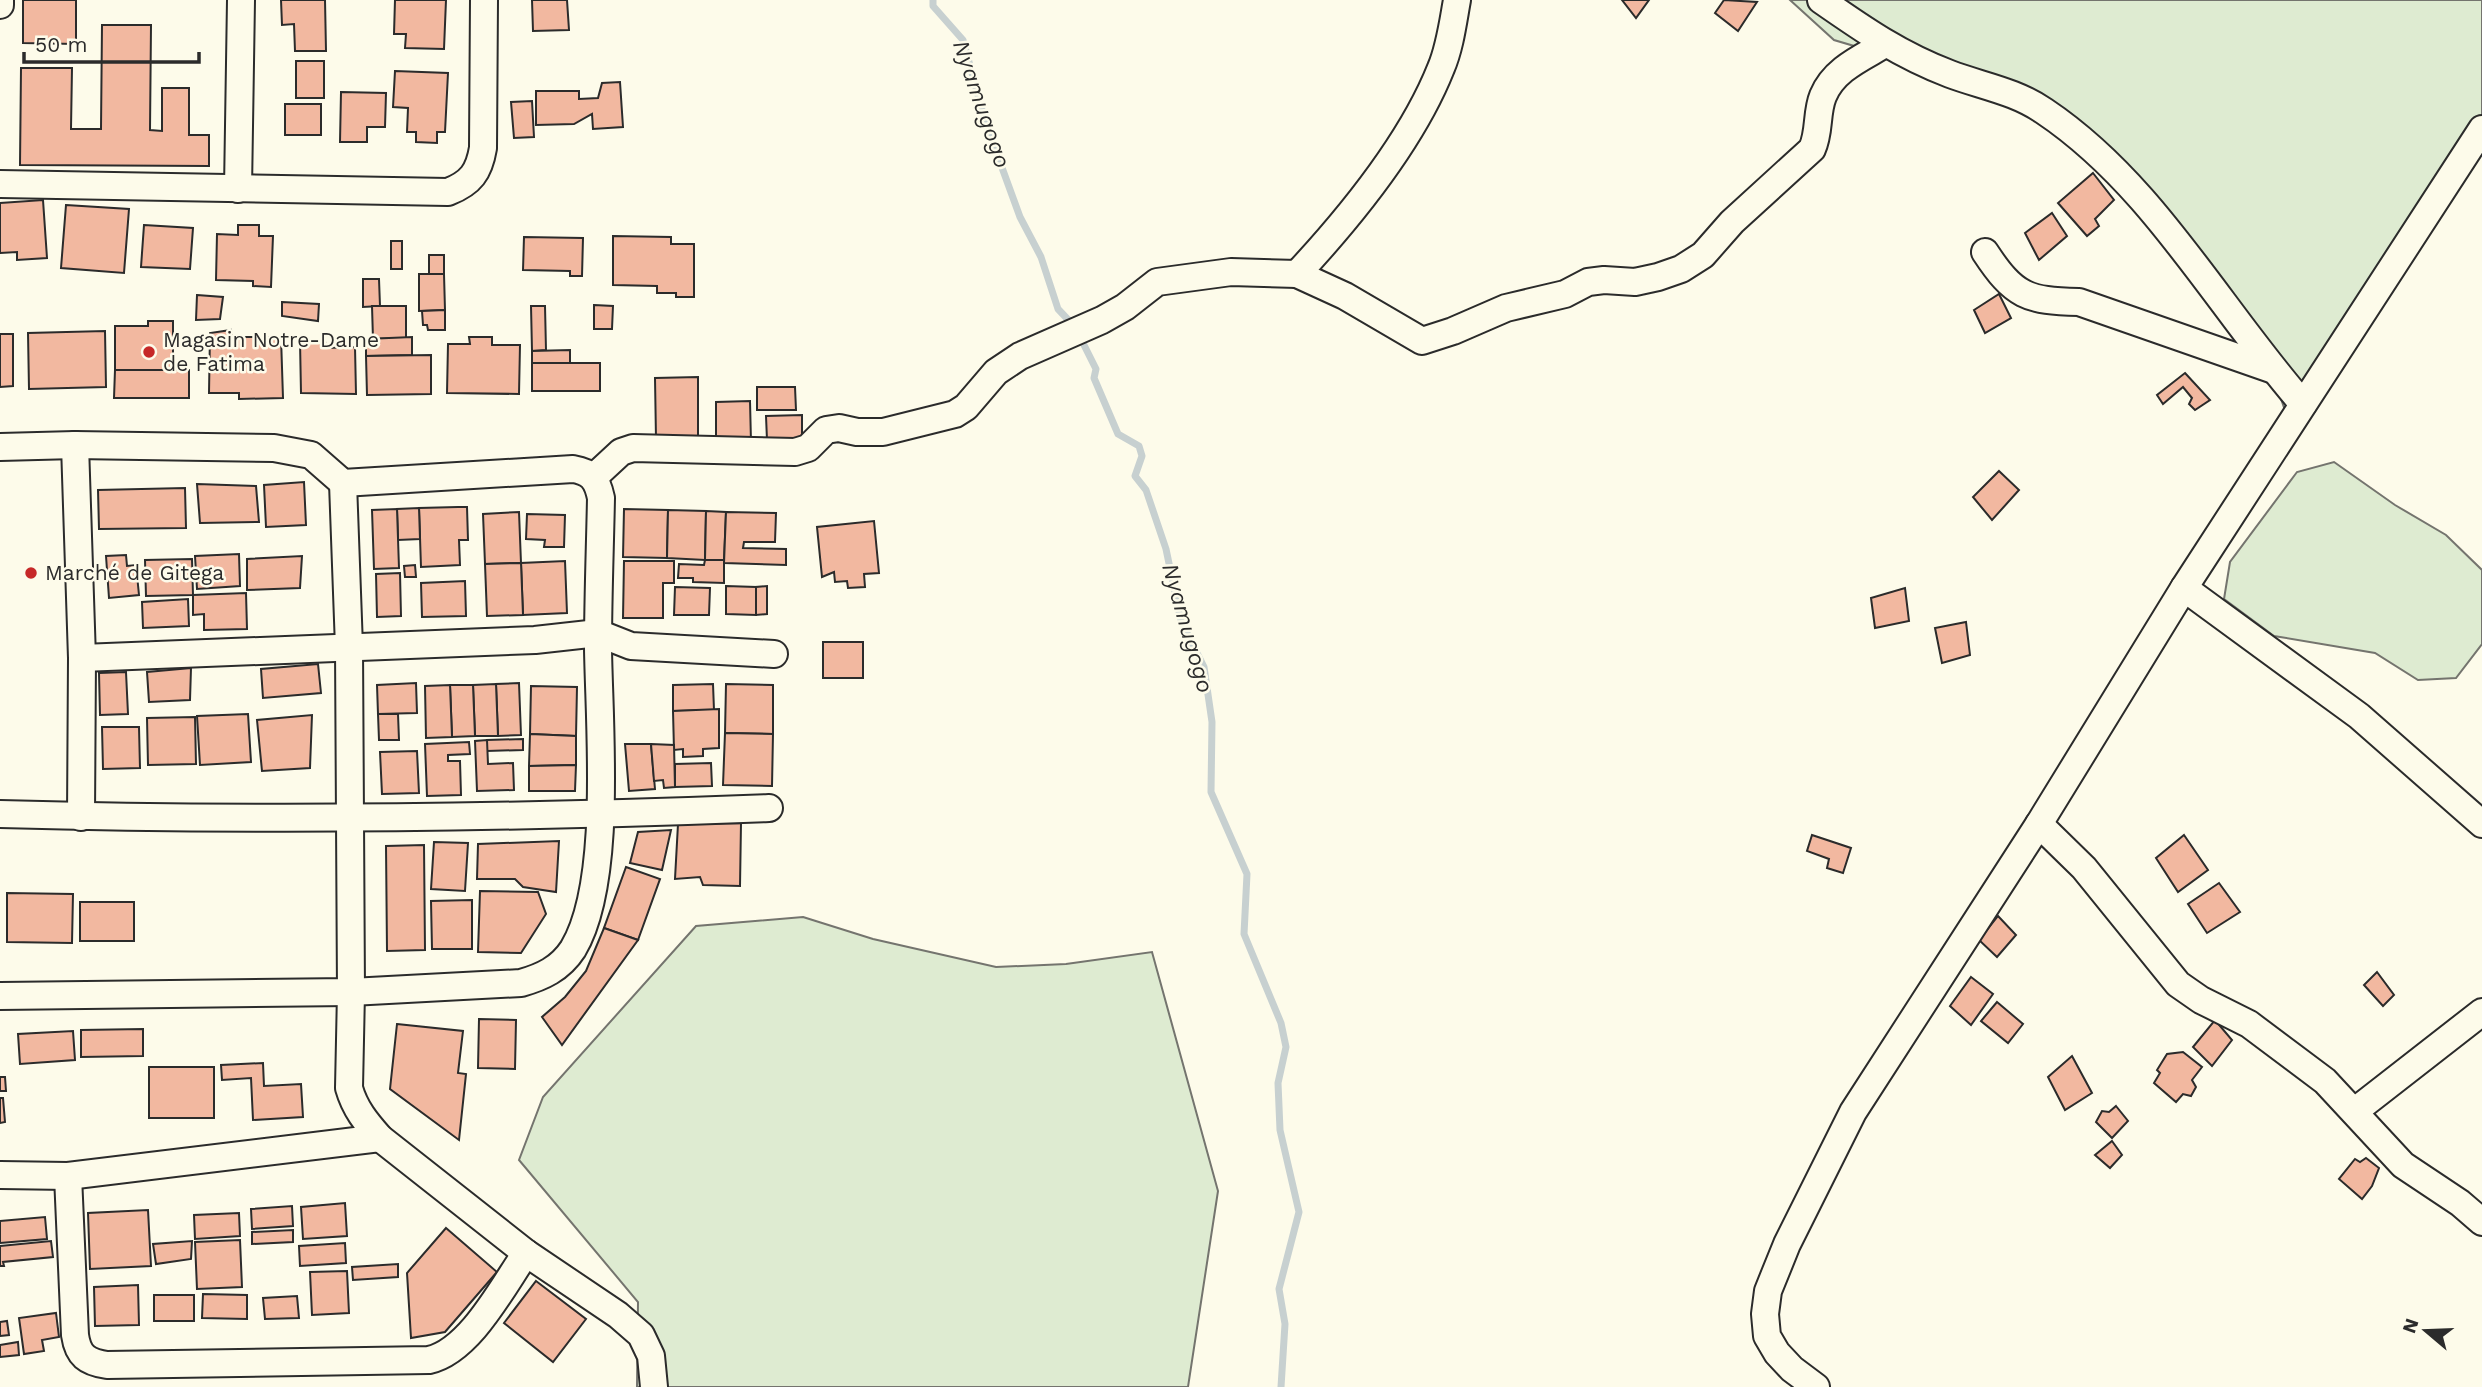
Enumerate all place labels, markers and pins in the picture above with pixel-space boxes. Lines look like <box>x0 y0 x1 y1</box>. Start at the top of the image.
place label: Magasin Notre-Dame de Fatima <box>163 327 379 376</box>
marker: Magasin Notre-Dame de Fatima <box>141 344 157 360</box>
place label: Marché de Gitega <box>45 560 224 585</box>
marker: Marché de Gitega <box>23 565 39 581</box>

